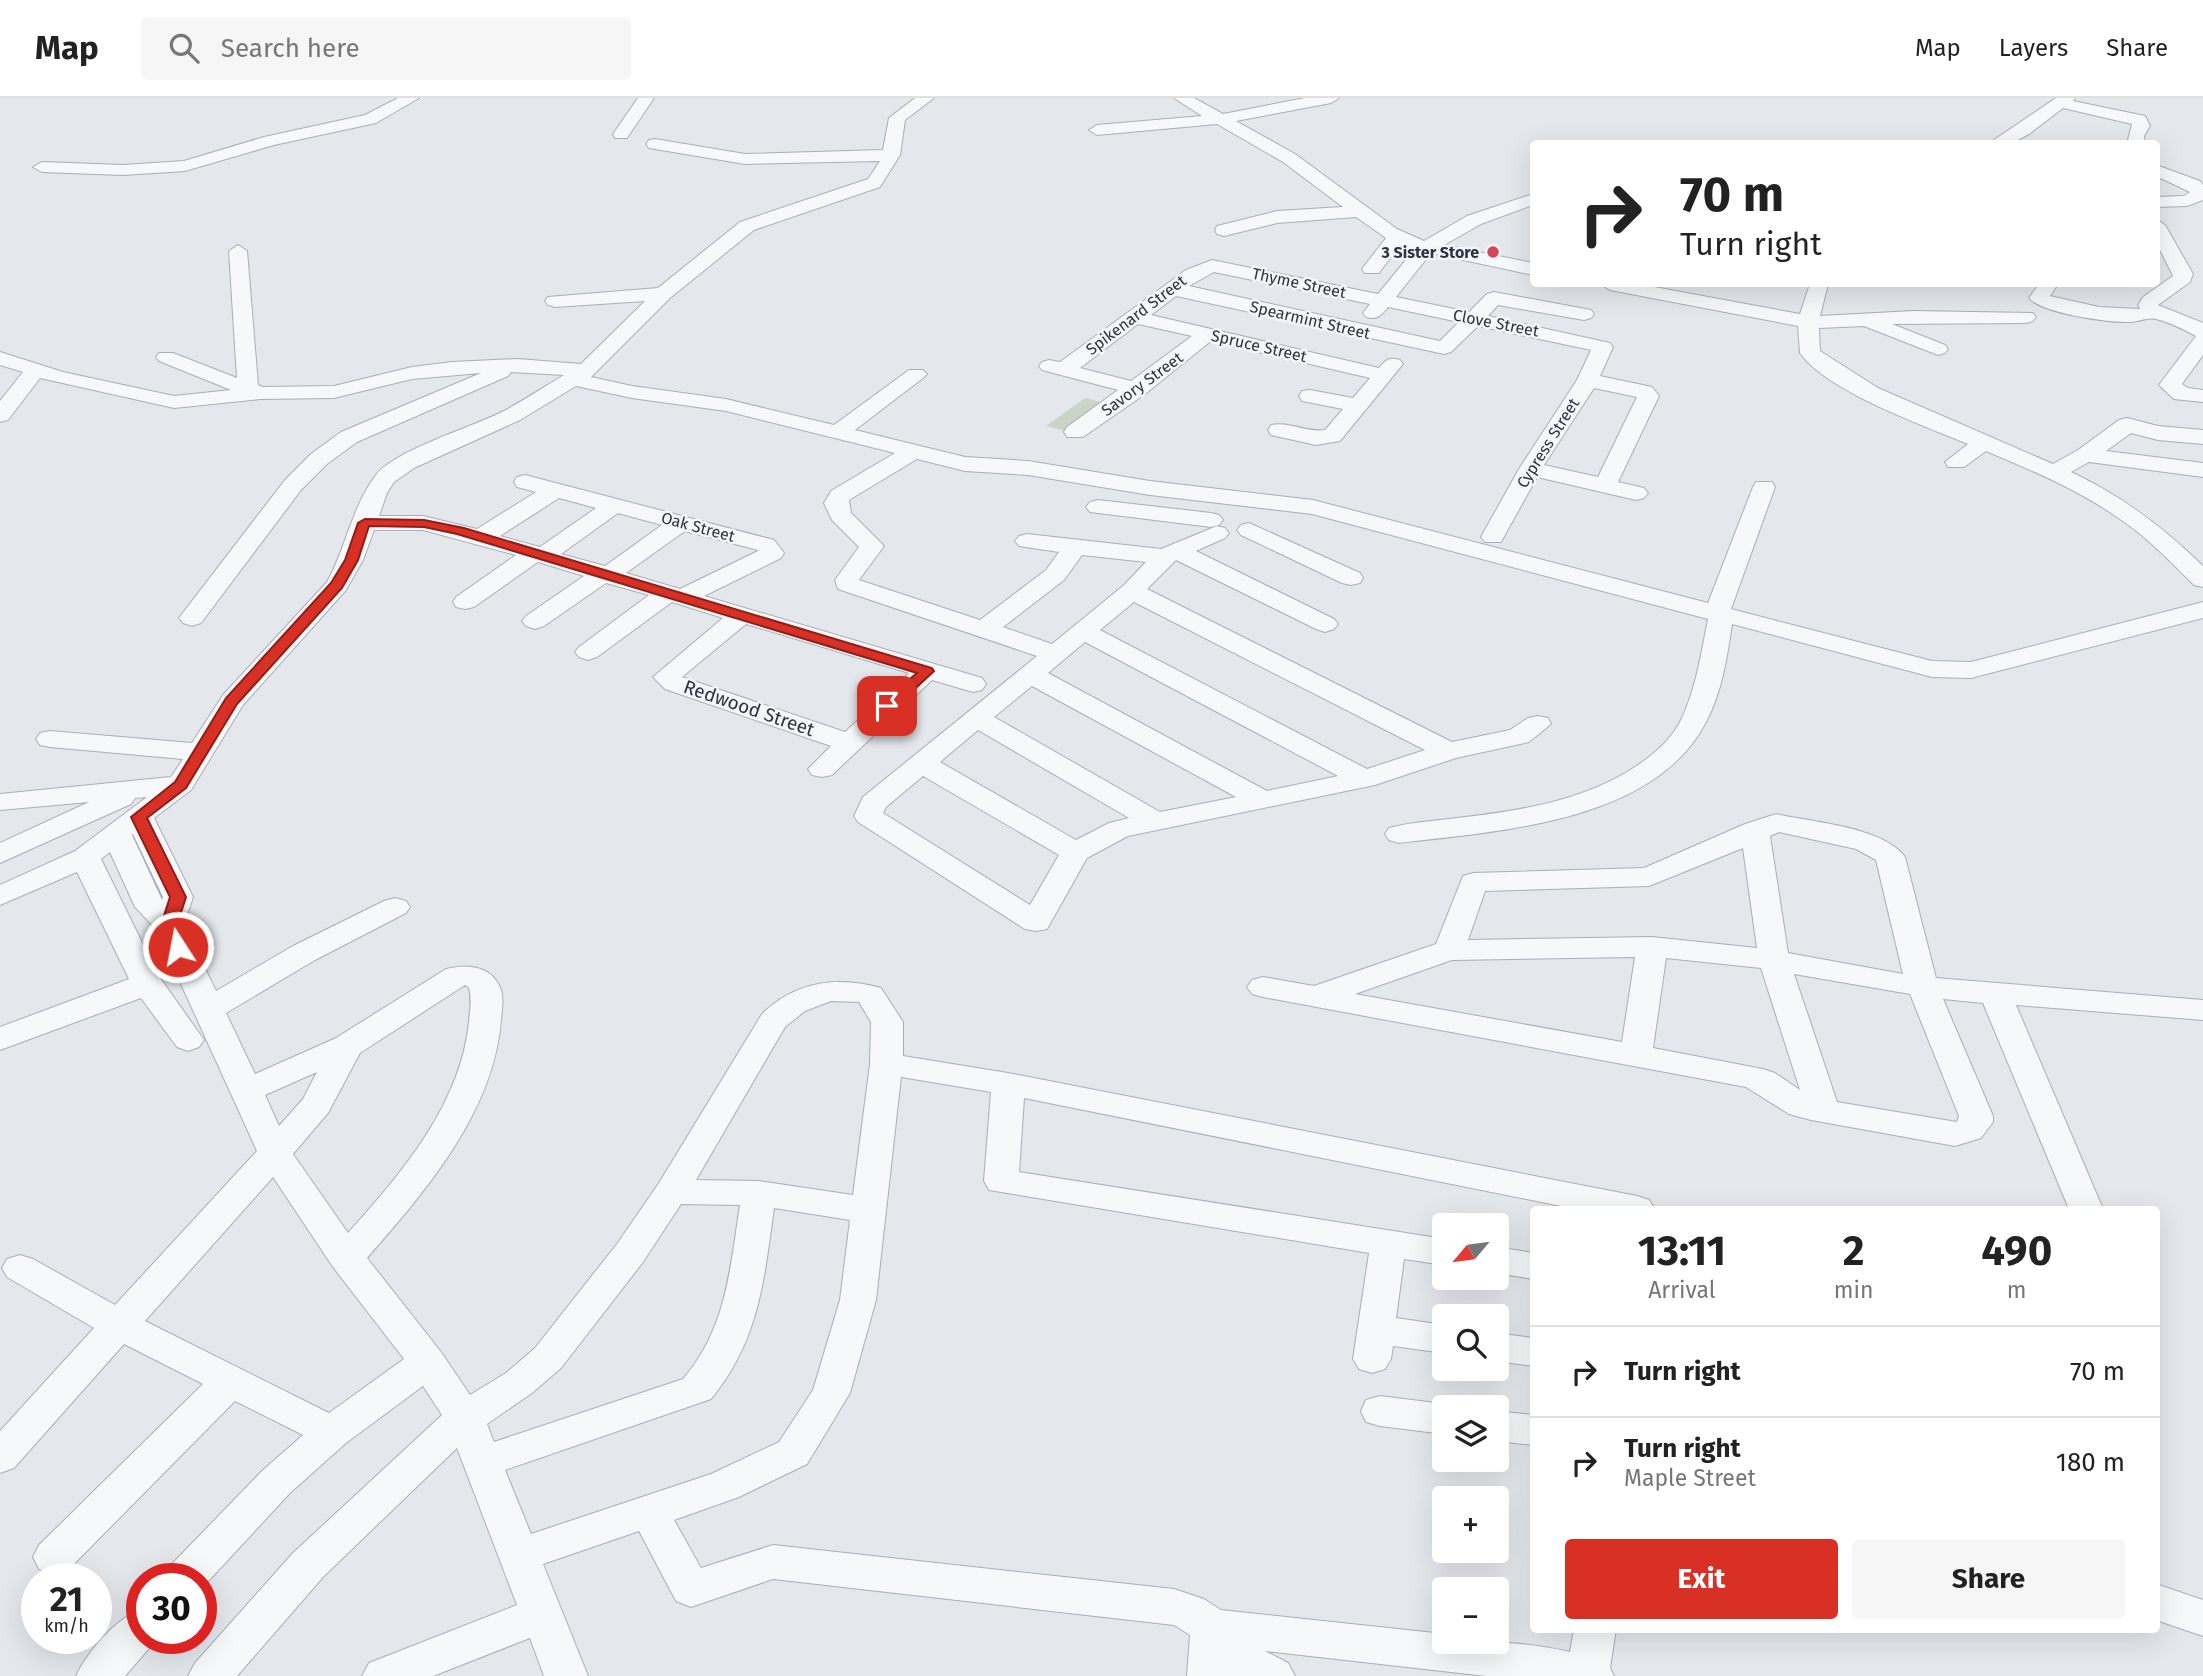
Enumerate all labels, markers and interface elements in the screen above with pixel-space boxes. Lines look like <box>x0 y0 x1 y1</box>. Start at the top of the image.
search box <box>141 17 631 80</box>
text: Map <box>35 28 99 68</box>
icon: search <box>165 29 203 67</box>
text: Search here <box>221 33 360 64</box>
text: Map <box>1915 34 1961 62</box>
text: Layers <box>1999 34 2068 62</box>
text: Share <box>2106 34 2168 62</box>
text: 70 m <box>1680 165 1784 224</box>
icon: right <box>1565 168 1656 259</box>
text: Turn right <box>1680 225 1822 263</box>
place label: 3 Sister Store <box>1380 243 1479 262</box>
marker: 3 Sister Store <box>1485 244 1501 260</box>
street label: Thyme Street <box>1250 264 1348 302</box>
street label: Spikenard Street <box>1082 271 1190 359</box>
street label: Spearmint Street <box>1248 297 1372 343</box>
street label: Clove Street <box>1452 305 1541 341</box>
street label: Spruce Street <box>1209 326 1309 366</box>
street label: Savory Street <box>1098 348 1187 420</box>
street label: Cypress Street <box>1513 394 1583 491</box>
street label: Oak Street <box>659 508 737 546</box>
street label: Redwood Street <box>681 675 817 741</box>
pin <box>857 676 917 736</box>
icon: arrive <box>868 687 906 725</box>
position arrow <box>141 910 215 984</box>
north arrow <box>1432 1213 1508 1290</box>
map controls <box>1432 1213 1509 1654</box>
text: 13:11 <box>1638 1226 1726 1276</box>
text: 2 <box>1843 1226 1864 1276</box>
text: 490 <box>1981 1226 2052 1276</box>
text: Arrival <box>1648 1276 1716 1304</box>
text: min <box>1834 1276 1873 1304</box>
text: m <box>2007 1276 2027 1304</box>
button: search <box>1432 1304 1509 1381</box>
icon: right <box>1565 1353 1603 1391</box>
text: Turn right <box>1624 1356 1741 1387</box>
text: 70 m <box>2070 1356 2125 1387</box>
button: layers <box>1432 1395 1509 1472</box>
text: Turn right <box>1624 1433 1741 1464</box>
icon: right <box>1565 1444 1603 1482</box>
text: 180 m <box>2056 1447 2125 1478</box>
text: Maple Street <box>1624 1464 1756 1492</box>
button: + <box>1432 1486 1509 1563</box>
button: Exit <box>1565 1539 1838 1619</box>
button: Share <box>1852 1539 2125 1619</box>
speed limit sign: 30 <box>126 1563 217 1654</box>
button: − <box>1432 1577 1509 1654</box>
text: 21 <box>50 1578 83 1620</box>
text: km/h <box>44 1615 89 1637</box>

